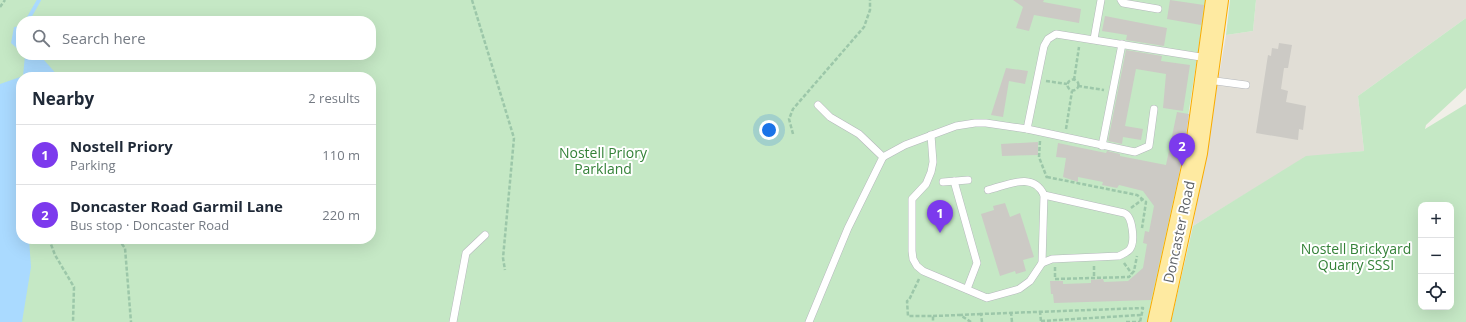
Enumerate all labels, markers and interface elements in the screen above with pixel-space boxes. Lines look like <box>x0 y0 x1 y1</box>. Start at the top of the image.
search box <box>16 16 376 60</box>
icon: search <box>30 27 52 49</box>
text: Search here <box>62 28 146 48</box>
text: Nearby <box>32 87 94 110</box>
text: 2 results <box>308 89 360 107</box>
your location <box>759 120 779 140</box>
pin: 2 <box>1169 133 1195 166</box>
text: Nostell Priory <box>70 136 173 156</box>
park label: Nostell Priory Parkland <box>559 143 648 178</box>
text: 1 <box>41 146 49 164</box>
text: 110 m <box>322 146 360 164</box>
text: Parking <box>70 156 116 174</box>
street label: Doncaster Road <box>1158 179 1199 285</box>
text: Doncaster Road Garmil Lane <box>70 196 283 216</box>
pin: 1 <box>927 200 953 233</box>
map controls <box>1418 202 1454 310</box>
button: + <box>1418 202 1454 238</box>
text: 2 <box>41 206 49 224</box>
text: 220 m <box>322 206 360 224</box>
text: Bus stop · Doncaster Road <box>70 216 229 234</box>
button: − <box>1418 238 1454 274</box>
park label: Nostell Brickyard Quarry SSSI <box>1301 239 1411 274</box>
button: locate <box>1418 274 1454 310</box>

